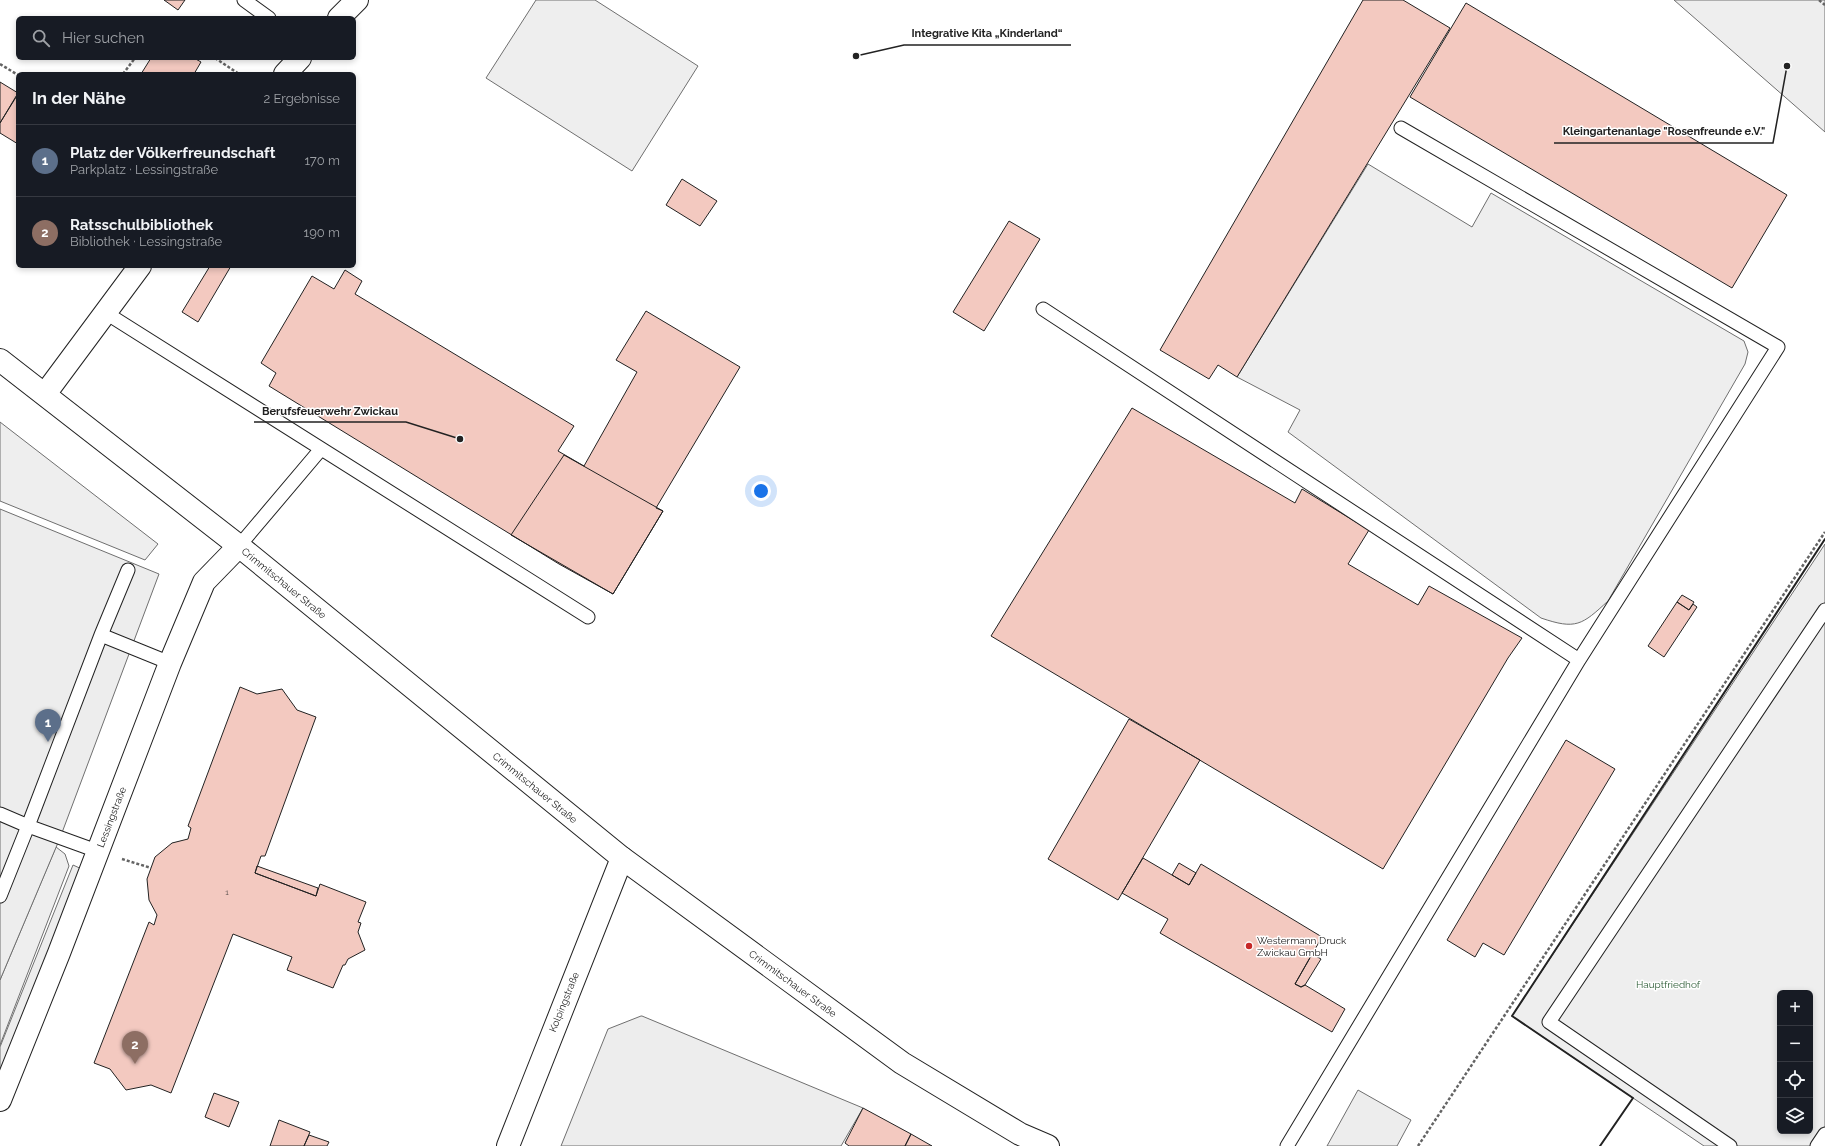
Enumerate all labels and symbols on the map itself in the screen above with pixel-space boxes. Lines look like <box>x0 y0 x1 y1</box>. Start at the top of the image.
callout: Integrative Kita „Kinderland“ <box>904 22 1071 45</box>
text: Integrative Kita „Kinderland“ <box>911 27 1063 40</box>
callout: Kleingartenanlage "Rosenfreunde e.V." <box>1554 120 1773 143</box>
text: Kleingartenanlage "Rosenfreunde e.V." <box>1563 125 1765 138</box>
callout: Berufsfeuerwehr Zwickau <box>254 399 406 422</box>
text: Berufsfeuerwehr Zwickau <box>262 405 398 418</box>
your location <box>751 481 771 501</box>
street label: Crimmitschauer Straße <box>240 545 329 620</box>
pin: 1 <box>35 709 61 742</box>
street label: Crimmitschauer Straße <box>491 750 580 825</box>
street label: Lessingstraße <box>94 785 128 849</box>
house number: 1 <box>225 887 229 897</box>
place label: Westermann Druck Zwickau GmbH <box>1257 935 1347 958</box>
marker: Westermann Druck Zwickau GmbH <box>1244 941 1254 951</box>
street label: Crimmitschauer Straße <box>747 948 839 1019</box>
street label: Kolpingstraße <box>547 970 581 1034</box>
park label: Hauptfriedhof <box>1636 979 1701 990</box>
pin: 2 <box>122 1031 148 1064</box>

